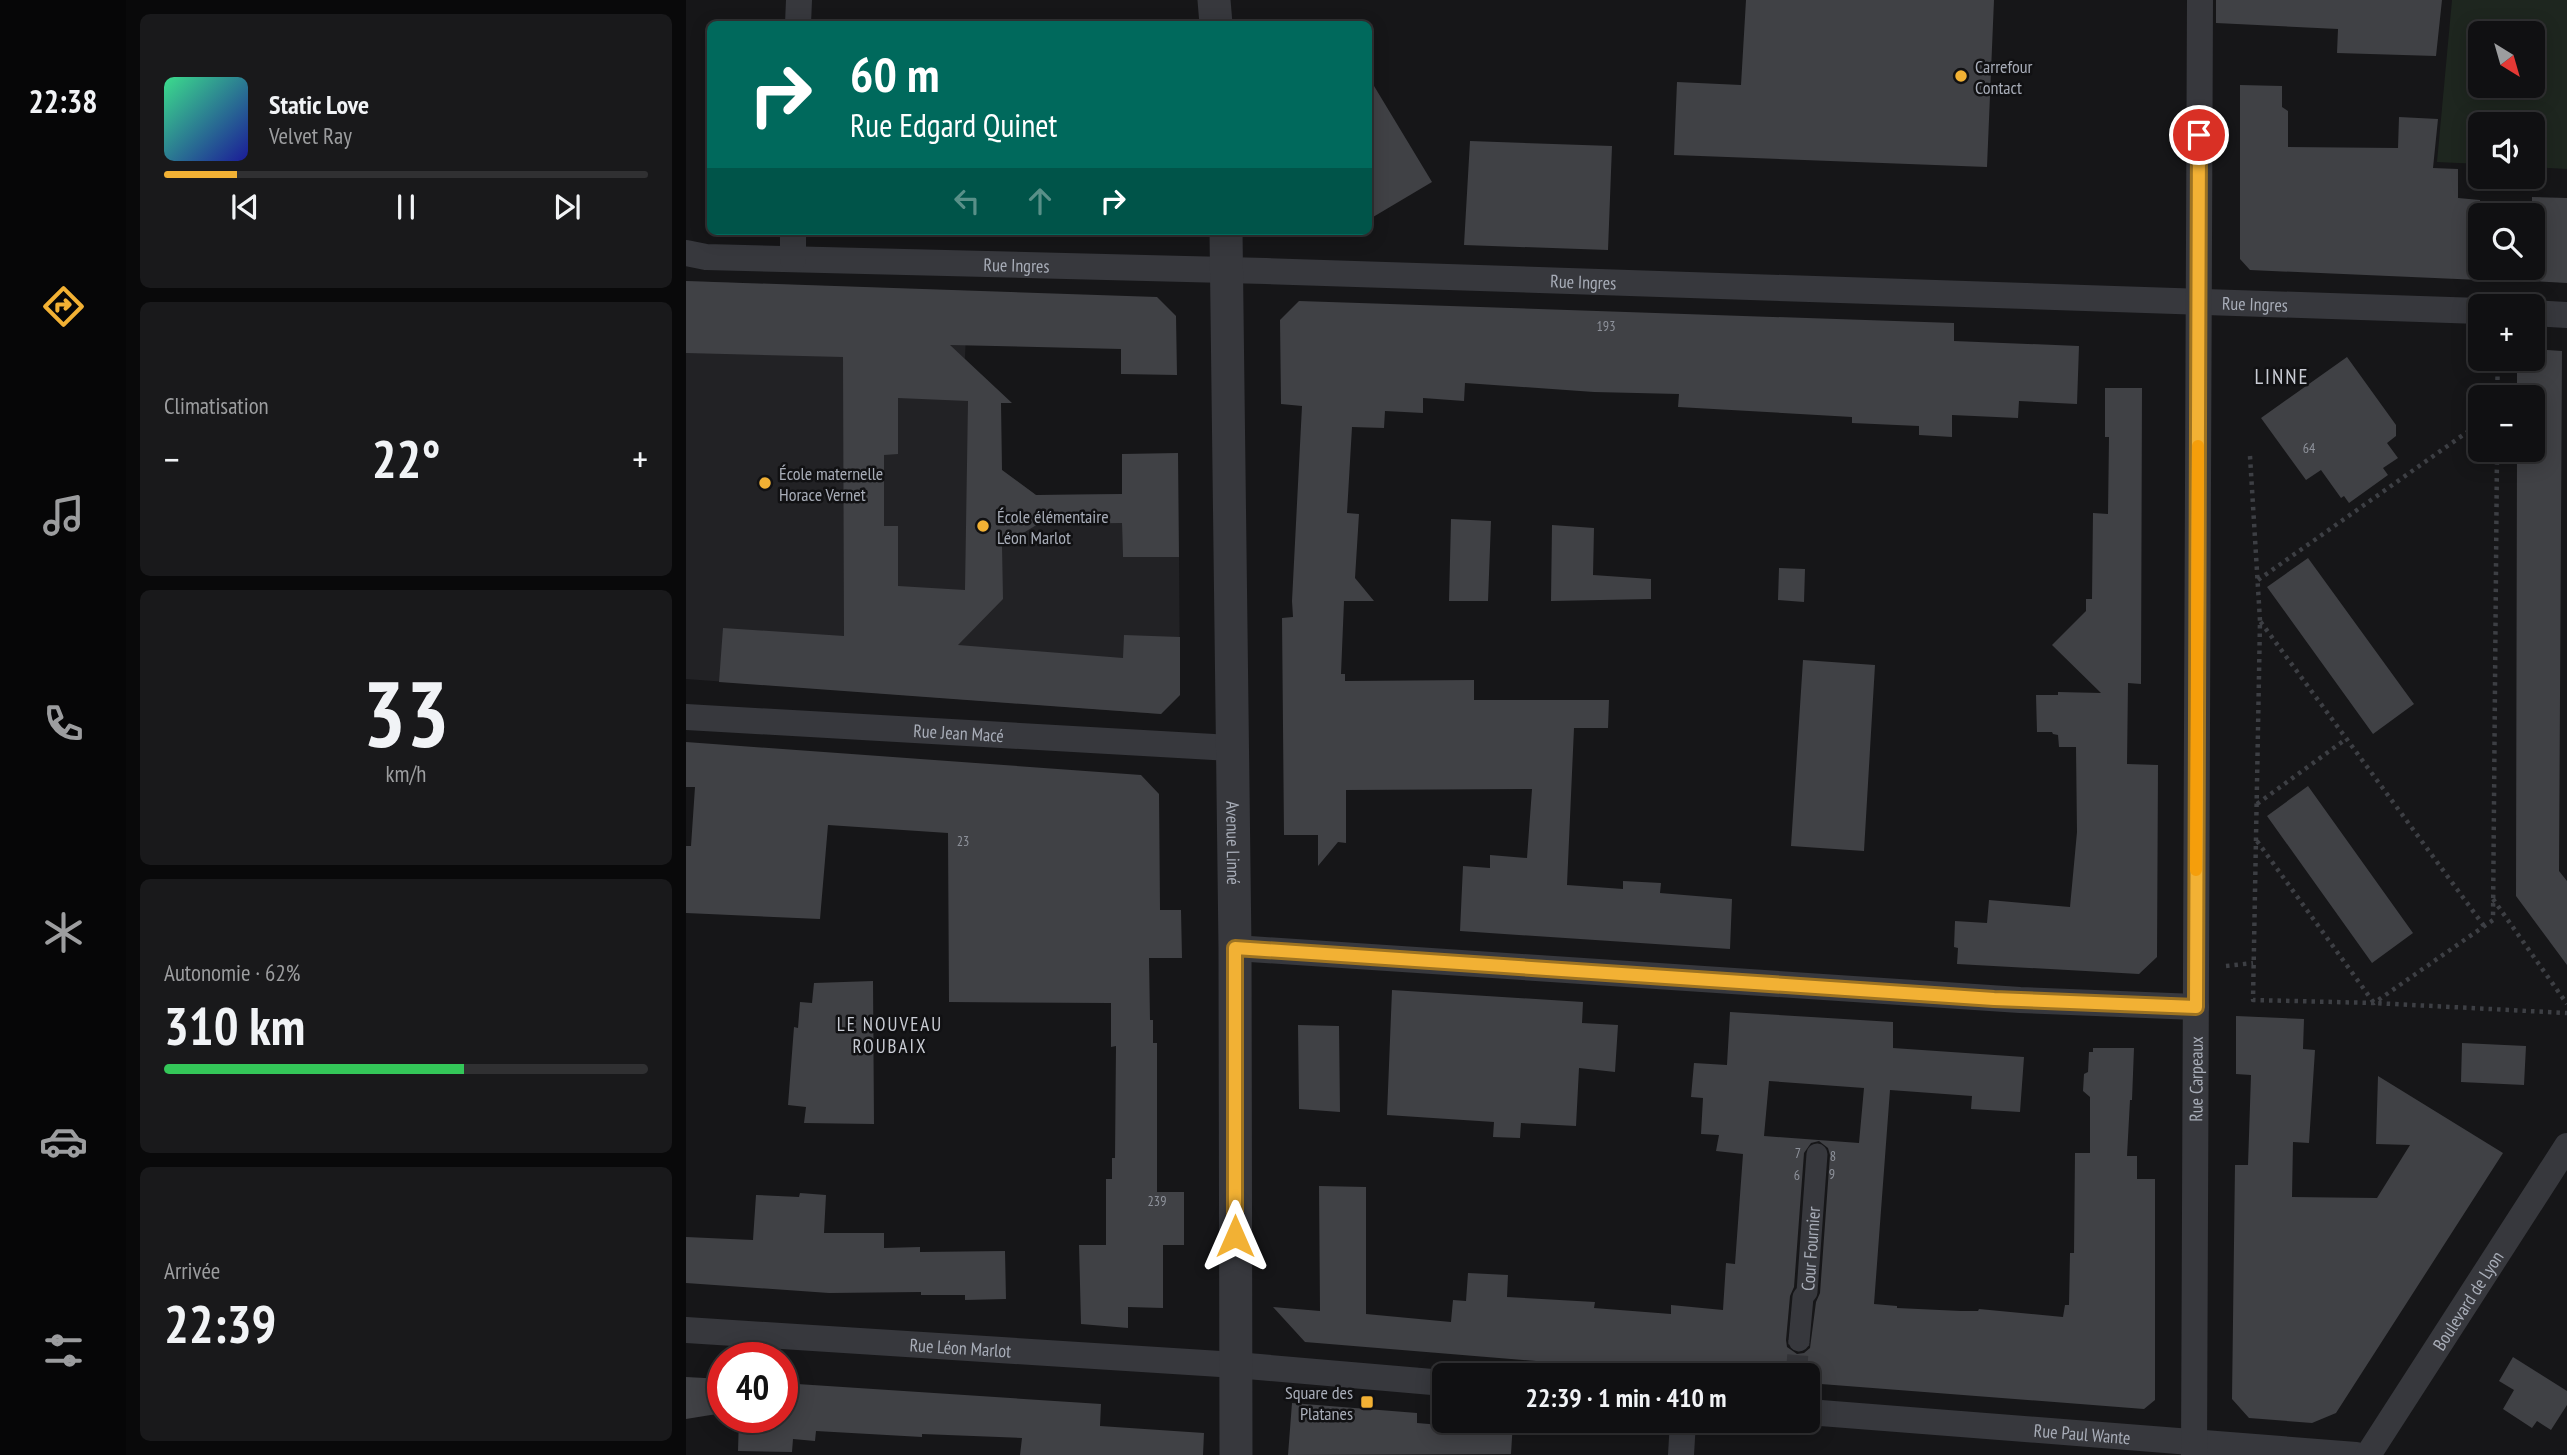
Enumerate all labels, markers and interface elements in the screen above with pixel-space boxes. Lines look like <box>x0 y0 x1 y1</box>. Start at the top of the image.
north arrow <box>2468 21 2544 98</box>
map controls <box>2468 21 2545 462</box>
text: 60 m <box>850 42 939 106</box>
icon: right <box>735 49 826 140</box>
place label: Carrefour Contact <box>1975 55 2033 99</box>
marker: Carrefour Contact <box>1953 68 1969 84</box>
text: 22:38 <box>28 80 98 122</box>
text: Static Love <box>269 88 369 121</box>
text: Rue Edgard Quinet <box>850 104 1057 146</box>
pin <box>2169 105 2229 165</box>
button: sound <box>2468 112 2545 189</box>
icon: arrive <box>2180 116 2218 154</box>
text: Velvet Ray <box>269 121 352 150</box>
icon: left <box>948 182 986 220</box>
icon: ahead <box>1021 182 1059 220</box>
icon: right <box>1094 182 1132 220</box>
icon: previous <box>226 188 264 226</box>
icon: pause <box>387 188 425 226</box>
icon: next <box>548 188 586 226</box>
button: search <box>2468 203 2545 280</box>
street label: Rue Ingres <box>983 252 1050 277</box>
street label: Rue Ingres <box>1550 269 1617 294</box>
icon: directions <box>39 282 88 331</box>
street label: Rue Ingres <box>2221 291 2288 316</box>
button: + <box>2468 294 2545 371</box>
house number: 193 <box>1597 317 1615 335</box>
district label: LINNE <box>2254 363 2310 390</box>
button: − <box>2468 385 2545 462</box>
text: Climatisation <box>164 391 269 420</box>
text: 22° <box>372 425 440 492</box>
text: − <box>164 434 180 483</box>
text: + <box>632 434 648 483</box>
house number: 64 <box>2303 439 2316 457</box>
place label: École maternelle Horace Vernet <box>779 462 883 506</box>
marker: École maternelle Horace Vernet <box>757 475 773 491</box>
icon: music <box>39 491 88 540</box>
place label: École élémentaire Léon Marlot <box>997 505 1109 549</box>
marker: École élémentaire Léon Marlot <box>975 518 991 534</box>
text: 33 <box>363 654 450 772</box>
icon: phone <box>39 699 88 748</box>
street label: Rue Jean Macé <box>913 718 1004 747</box>
text: km/h <box>386 759 426 788</box>
street label: Avenue Linné <box>1222 801 1246 885</box>
house number: 23 <box>957 832 969 850</box>
icon: climate <box>39 908 88 957</box>
text: Autonomie · 62% <box>164 958 300 987</box>
text: 310 km <box>164 992 305 1059</box>
district label: LE NOUVEAU ROUBAIX <box>837 1012 943 1058</box>
street label: Rue Carpeaux <box>2184 1036 2207 1122</box>
icon: car <box>39 1117 88 1166</box>
house number: 7 <box>1795 1144 1801 1162</box>
house number: 8 <box>1830 1147 1836 1165</box>
house number: 9 <box>1829 1165 1835 1183</box>
house number: 6 <box>1794 1166 1800 1184</box>
house number: 239 <box>1148 1192 1166 1210</box>
position arrow <box>1198 1199 1272 1273</box>
street label: Cour Fournier <box>1796 1206 1825 1292</box>
street label: Boulevard de Lyon <box>2427 1246 2508 1354</box>
text: Arrivée <box>164 1256 220 1285</box>
text: 22:39 <box>164 1290 276 1357</box>
icon: filters <box>39 1326 88 1375</box>
street label: Rue Léon Marlot <box>909 1333 1012 1362</box>
speed limit sign: 40 <box>707 1342 798 1433</box>
place label: Square des Platanes <box>1285 1381 1353 1425</box>
text: 22:39 · 1 min · 410 m <box>1526 1381 1726 1414</box>
marker: Square des Platanes <box>1359 1394 1375 1410</box>
street label: Rue Paul Wante <box>2033 1418 2131 1449</box>

